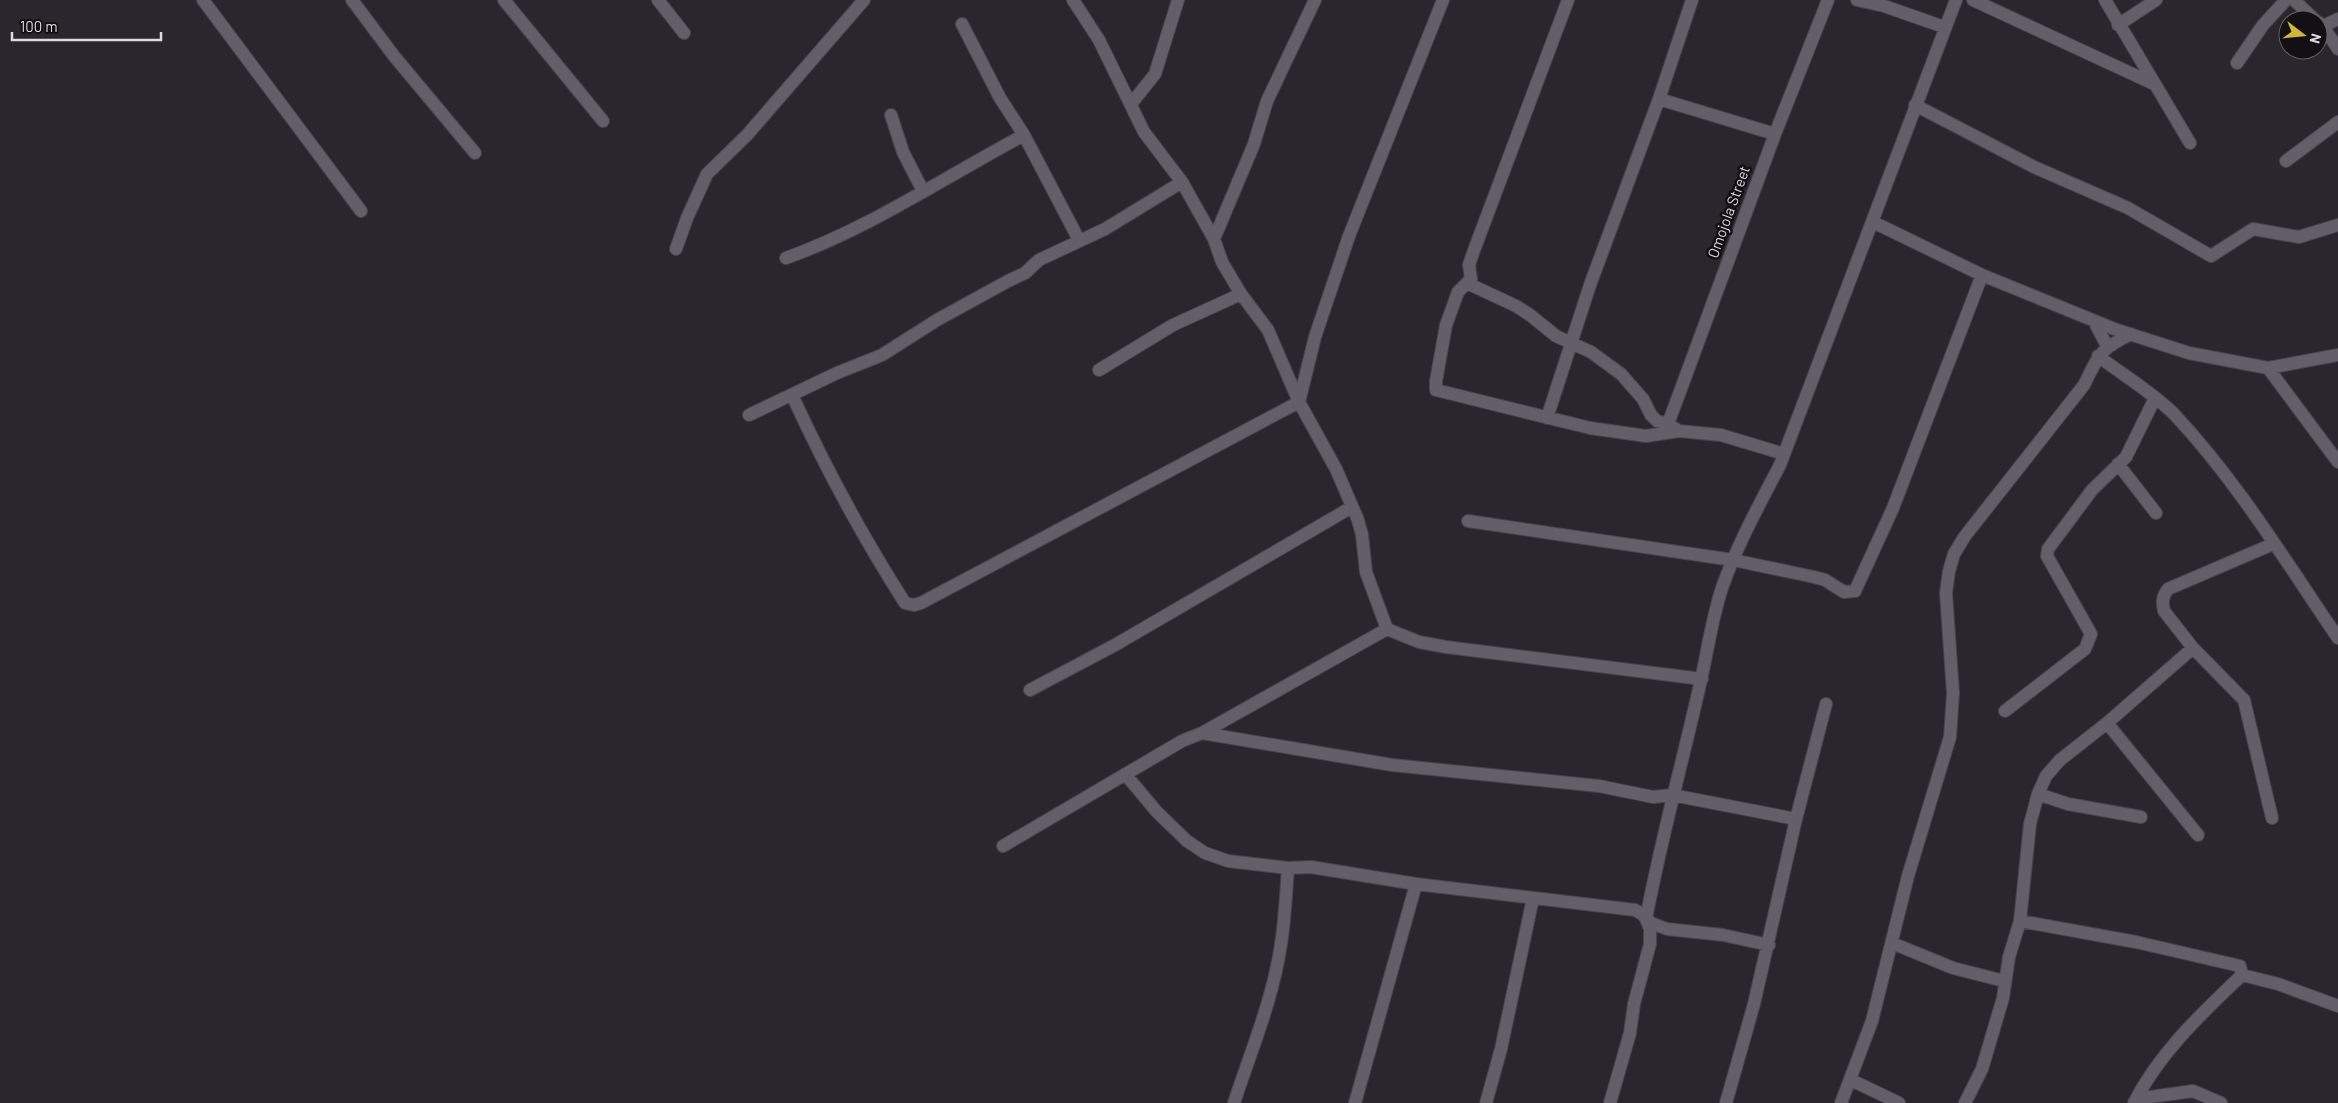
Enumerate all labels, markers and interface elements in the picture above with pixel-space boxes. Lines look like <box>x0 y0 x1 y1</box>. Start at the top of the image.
scale bar <box>12 10 161 42</box>
north arrow <box>2278 10 2328 60</box>
text: 100 m <box>20 17 58 35</box>
text: N <box>2307 32 2325 46</box>
street label: Omojola Street <box>1703 163 1753 260</box>

